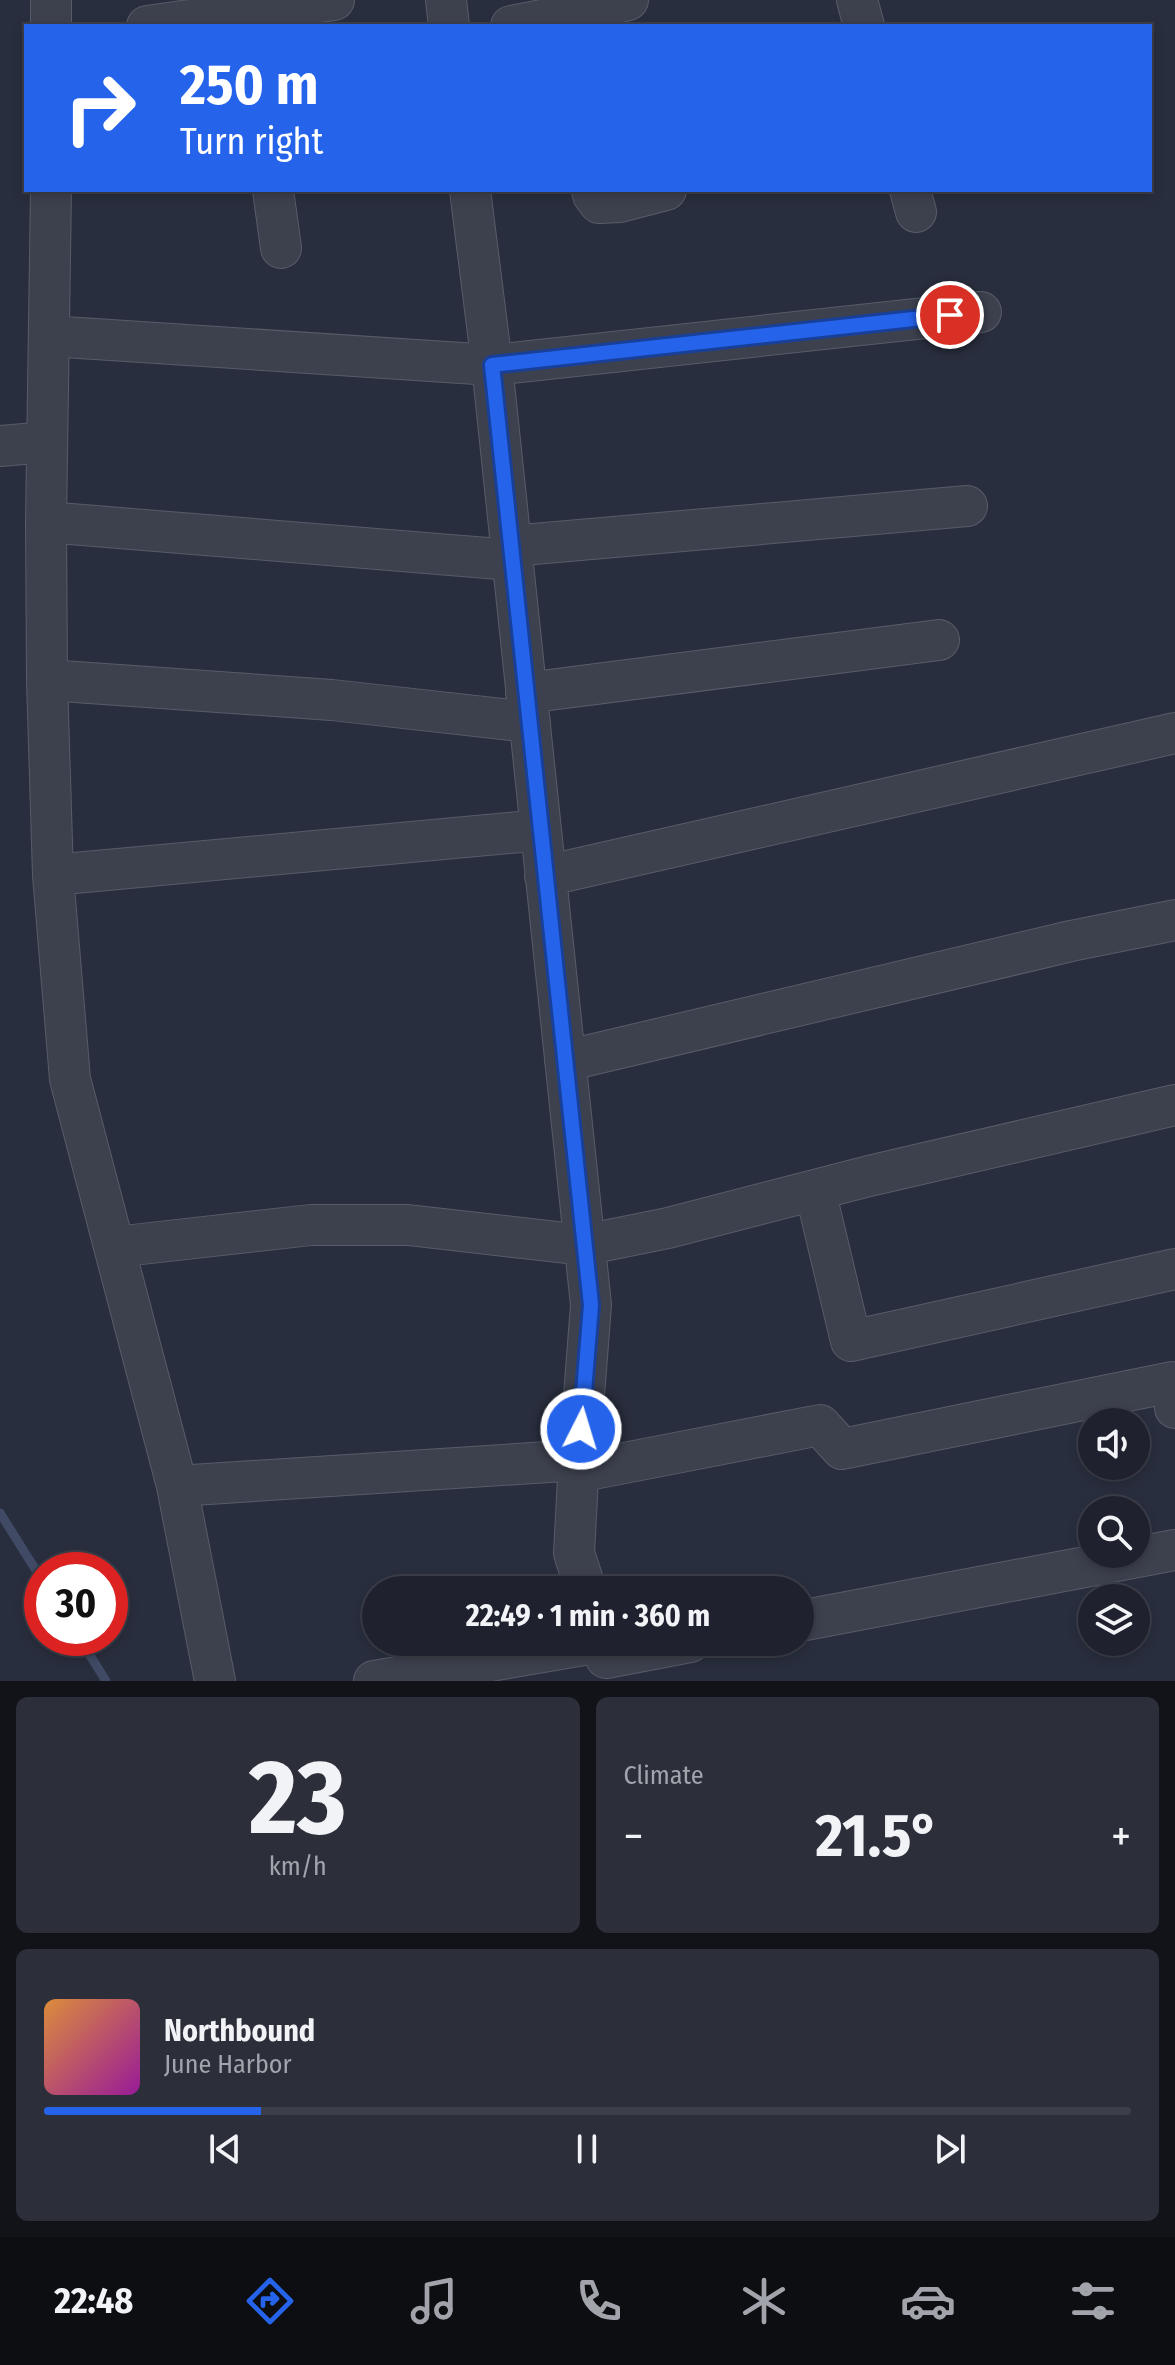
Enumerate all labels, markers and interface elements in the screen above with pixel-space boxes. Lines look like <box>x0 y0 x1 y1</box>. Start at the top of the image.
text: 250 m <box>180 52 318 119</box>
icon: right <box>48 56 152 160</box>
text: Turn right <box>180 120 323 164</box>
pin <box>916 281 984 349</box>
icon: arrive <box>928 293 972 337</box>
position arrow <box>539 1387 623 1471</box>
map controls <box>1078 1408 1150 1656</box>
button: sound <box>1078 1408 1150 1480</box>
button: search <box>1078 1496 1150 1568</box>
speed limit sign: 30 <box>24 1552 128 1656</box>
button: layers <box>1078 1584 1150 1656</box>
text: 22:49 · 1 min · 360 m <box>466 1598 710 1634</box>
text: 23 <box>249 1736 346 1861</box>
text: Climate <box>624 1760 704 1791</box>
text: 21.5° <box>815 1800 939 1872</box>
text: − <box>624 1810 643 1863</box>
text: + <box>1111 1810 1131 1863</box>
text: km/h <box>269 1851 327 1882</box>
text: Northbound <box>164 2013 315 2049</box>
text: June Harbor <box>164 2049 292 2080</box>
icon: previous <box>203 2127 247 2171</box>
icon: pause <box>565 2127 609 2171</box>
icon: next <box>928 2127 972 2171</box>
icon: directions <box>242 2273 298 2329</box>
icon: music <box>406 2273 462 2329</box>
icon: phone <box>571 2273 627 2329</box>
icon: climate <box>736 2273 792 2329</box>
icon: car <box>900 2273 956 2329</box>
icon: filters <box>1065 2273 1121 2329</box>
text: 22:48 <box>54 2279 133 2323</box>

